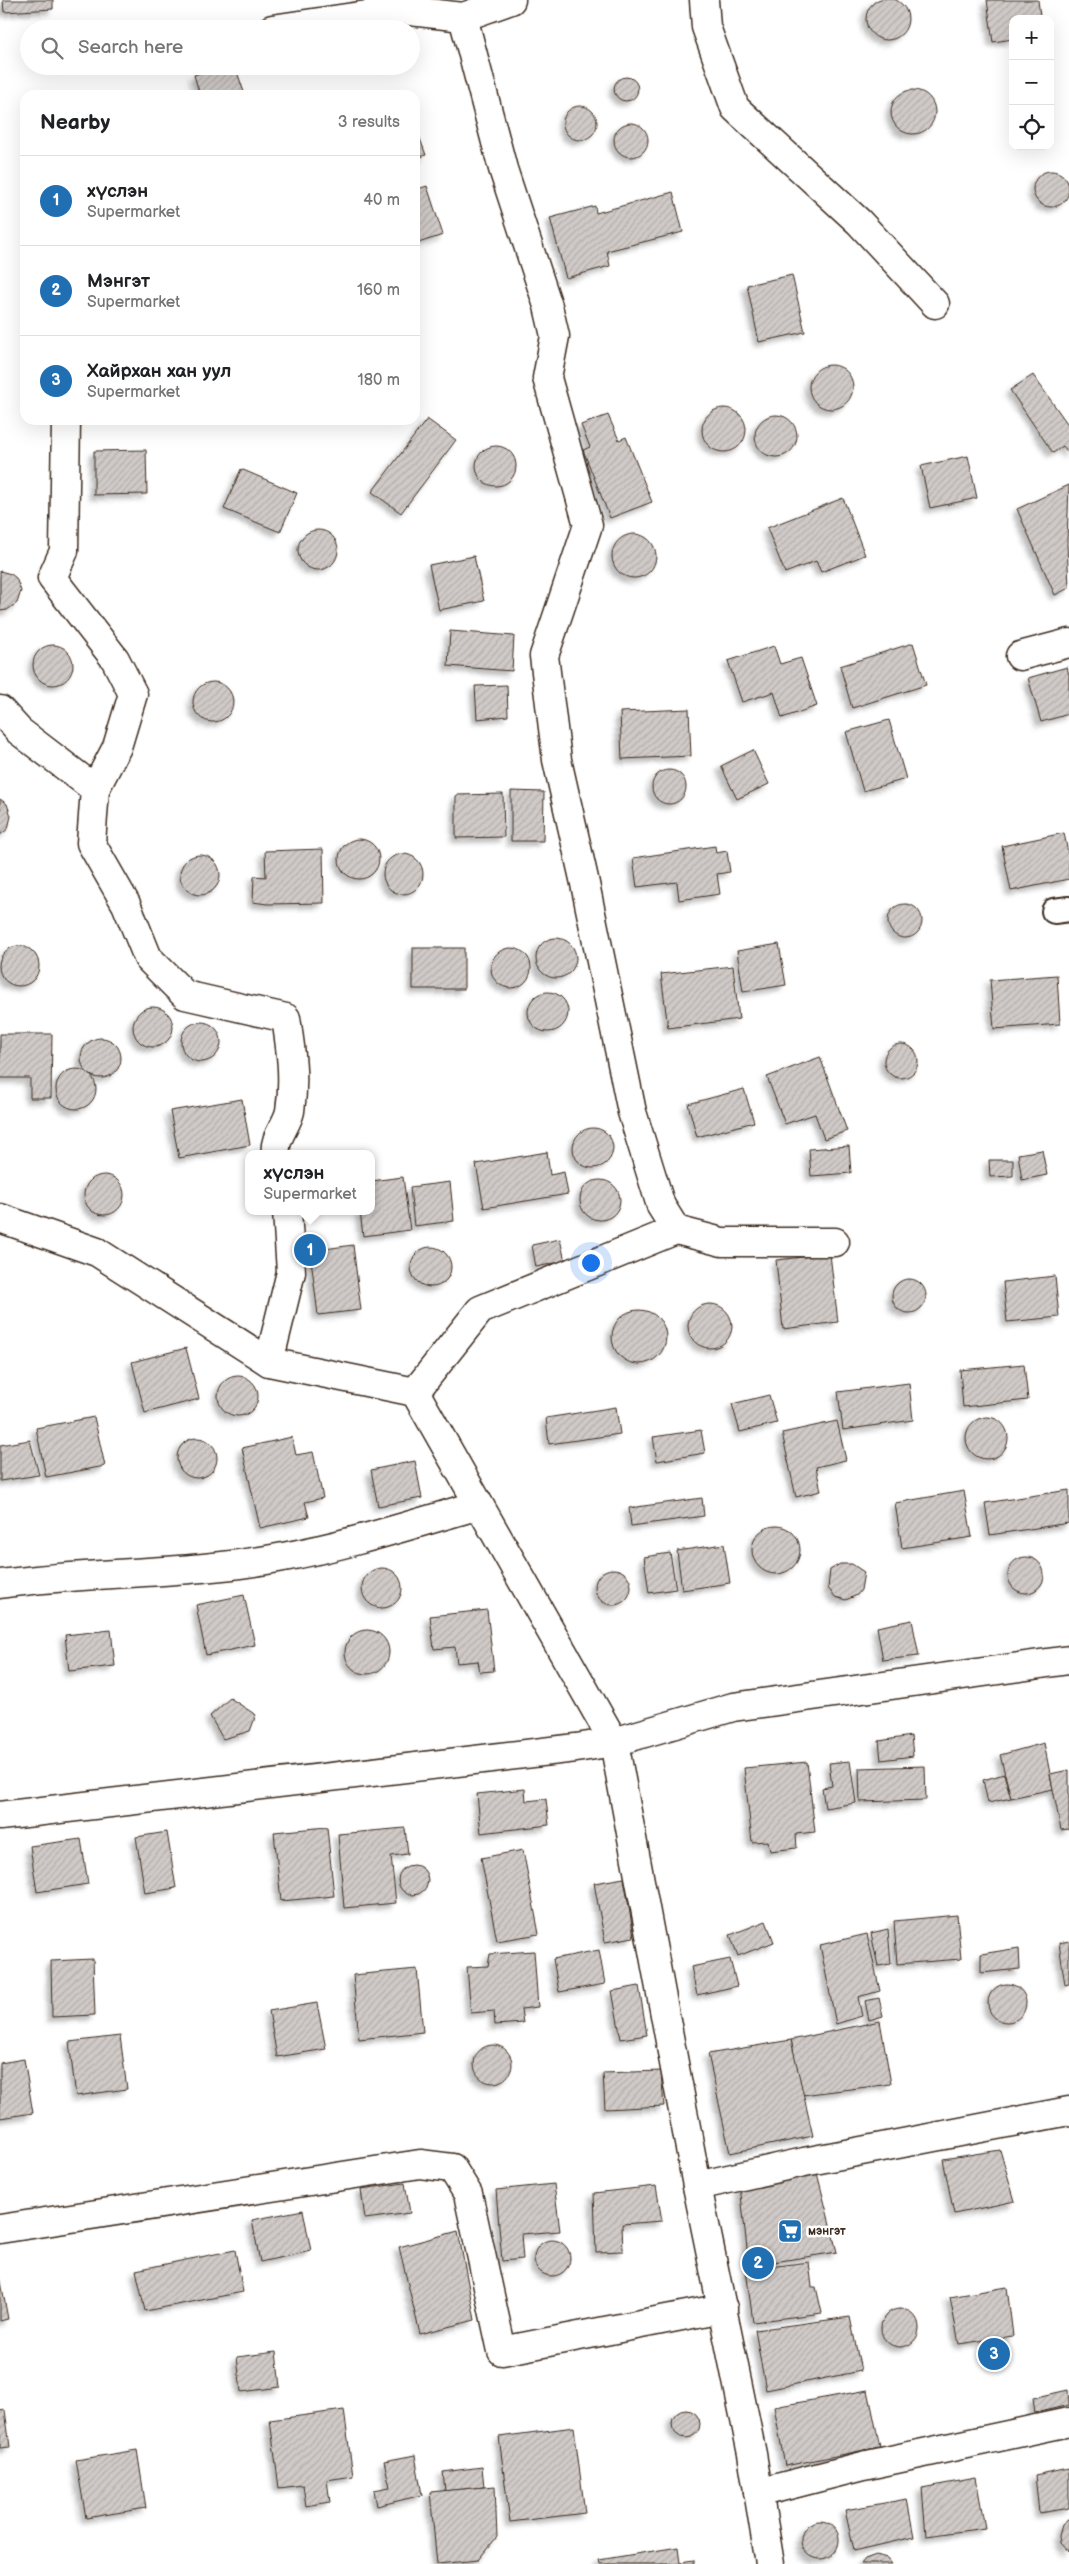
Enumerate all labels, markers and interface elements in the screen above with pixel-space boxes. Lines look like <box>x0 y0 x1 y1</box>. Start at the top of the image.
map controls <box>1009 15 1054 150</box>
button: + <box>1009 15 1054 60</box>
search box <box>20 20 420 75</box>
icon: search <box>38 34 66 62</box>
text: Search here <box>78 36 183 59</box>
button: − <box>1009 60 1054 105</box>
button: locate <box>1009 105 1054 150</box>
text: Nearby <box>40 110 110 135</box>
text: 3 results <box>338 113 400 132</box>
text: хүслэн <box>87 180 148 203</box>
text: 1 <box>53 191 59 210</box>
text: 40 m <box>363 191 400 210</box>
text: Supermarket <box>87 203 180 222</box>
text: Мэнгэт <box>87 270 150 293</box>
text: 2 <box>51 281 61 300</box>
text: 160 m <box>357 281 400 300</box>
text: Supermarket <box>87 293 180 312</box>
text: Хайрхан хан уул <box>87 360 231 383</box>
text: 3 <box>51 371 61 390</box>
text: 180 m <box>358 371 400 390</box>
text: Supermarket <box>87 383 180 402</box>
popup <box>245 1150 375 1215</box>
text: хүслэн <box>263 1162 325 1185</box>
text: Supermarket <box>263 1185 357 1204</box>
pin: 1 <box>294 1231 326 1269</box>
your location <box>578 1250 604 1276</box>
supermarket icon: мэнгэт <box>777 2218 803 2244</box>
place label: мэнгэт <box>808 2224 846 2239</box>
pin: 2 <box>742 2244 774 2282</box>
pin: 3 <box>978 2335 1010 2373</box>

